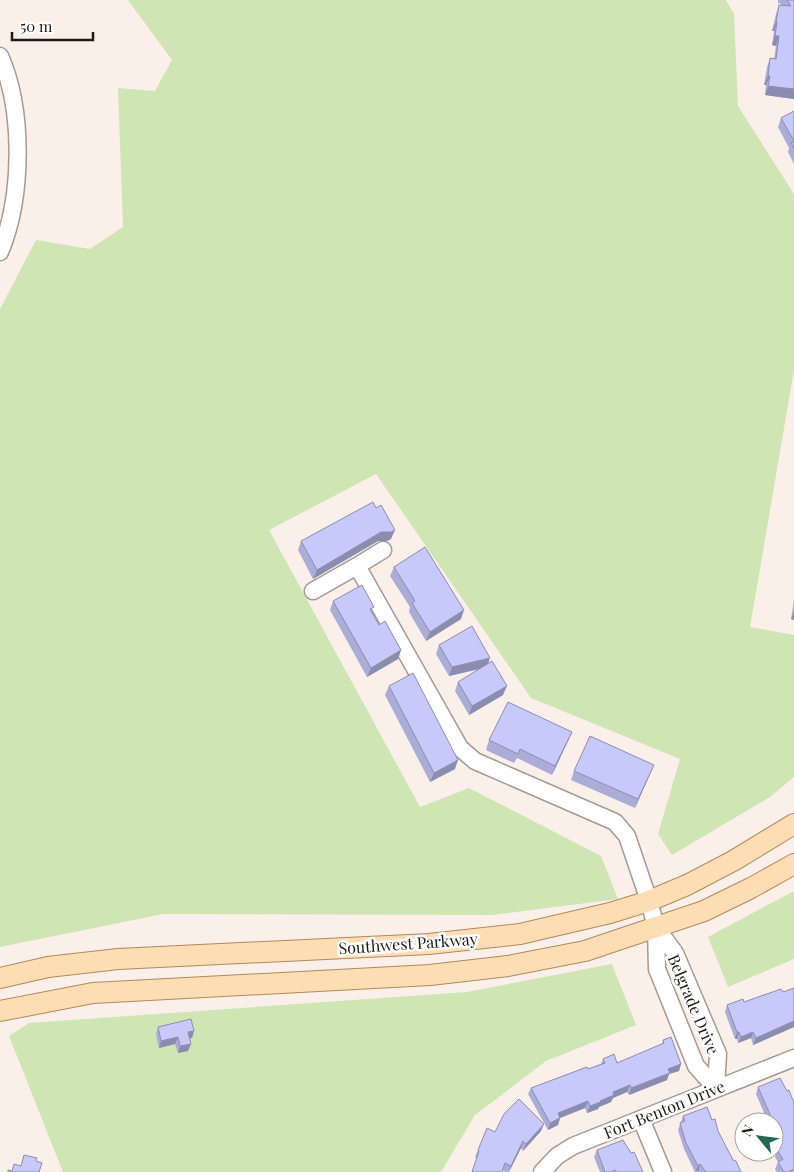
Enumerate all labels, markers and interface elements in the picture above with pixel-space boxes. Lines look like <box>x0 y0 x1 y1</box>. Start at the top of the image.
scale bar <box>12 10 94 42</box>
text: 50 m <box>20 16 53 36</box>
street label: Southwest Parkway <box>338 928 478 958</box>
street label: Belgrade Drive <box>663 951 725 1057</box>
street label: Fort Benton Drive <box>600 1075 728 1143</box>
north arrow <box>734 1112 784 1162</box>
text: N <box>736 1121 758 1139</box>

